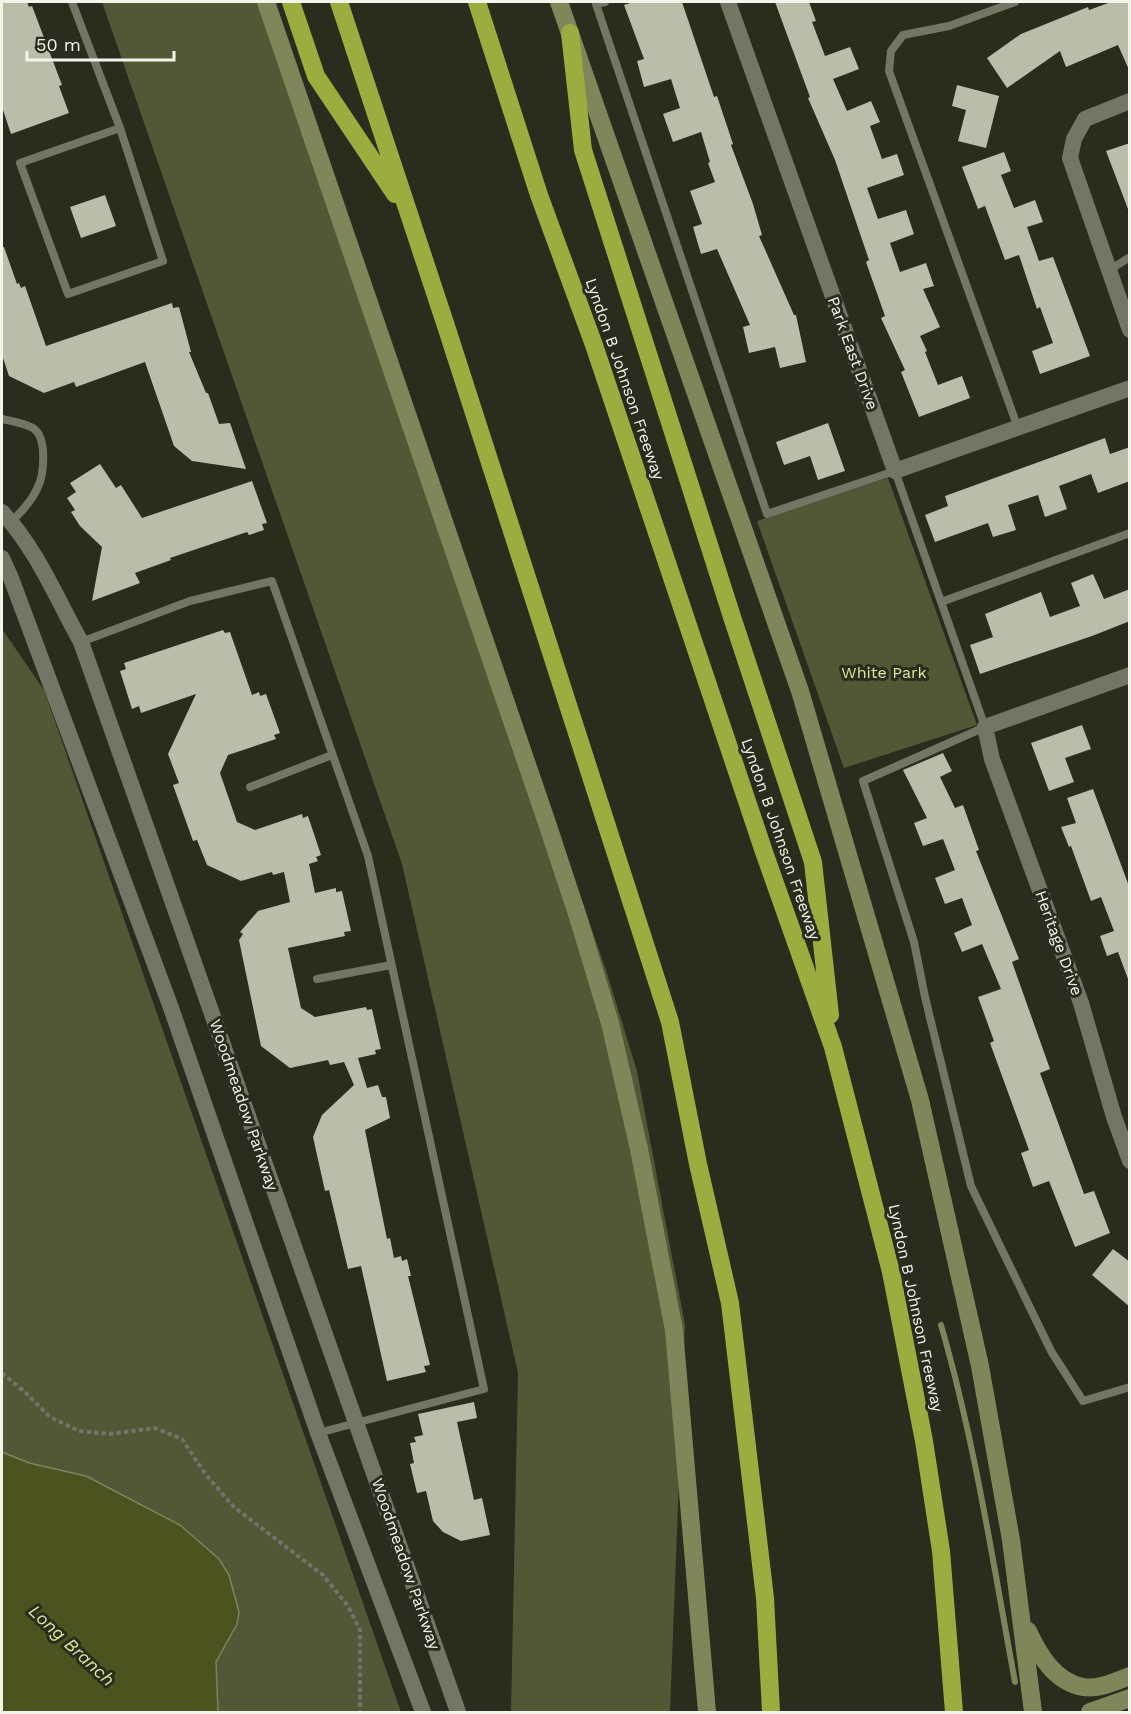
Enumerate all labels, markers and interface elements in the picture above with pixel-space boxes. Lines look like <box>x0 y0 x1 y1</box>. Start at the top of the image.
scale bar <box>27 24 174 62</box>
text: 50 m <box>36 34 81 55</box>
street label: Lyndon B Johnson Freeway <box>581 276 669 483</box>
street label: Park East Drive <box>824 294 882 412</box>
park label: White Park <box>841 663 927 682</box>
street label: Lyndon B Johnson Freeway <box>737 736 825 943</box>
street label: Heritage Drive <box>1031 888 1087 998</box>
street label: Woodmeadow Parkway <box>206 1017 283 1194</box>
street label: Lyndon B Johnson Freeway <box>885 1202 948 1414</box>
street label: Woodmeadow Parkway <box>368 1476 445 1653</box>
water label: Long Branch <box>25 1600 119 1690</box>

